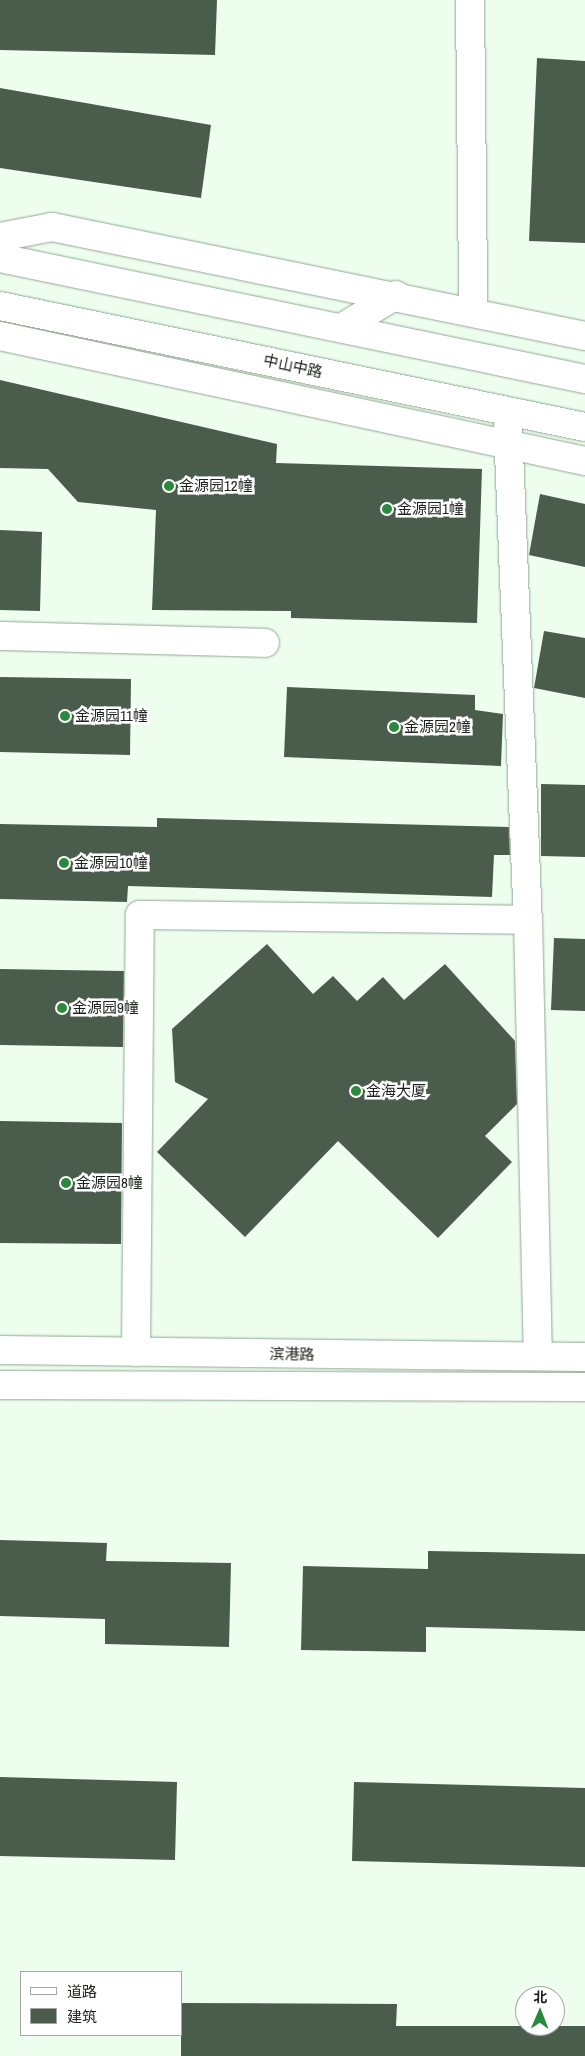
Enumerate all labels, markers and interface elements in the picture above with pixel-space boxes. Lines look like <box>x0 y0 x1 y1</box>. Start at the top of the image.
street label: 中山中路 <box>262 351 324 381</box>
place label: 金源园12幢 <box>179 477 253 495</box>
marker: 金源园12幢 <box>163 480 175 492</box>
place label: 金源园1幢 <box>397 500 464 518</box>
marker: 金源园1幢 <box>381 503 393 515</box>
place label: 金源园11幢 <box>75 707 148 725</box>
marker: 金源园11幢 <box>59 710 71 722</box>
place label: 金源园2幢 <box>404 718 471 736</box>
marker: 金源园2幢 <box>388 721 400 733</box>
place label: 金源园10幢 <box>74 854 148 872</box>
marker: 金源园10幢 <box>58 857 70 869</box>
place label: 金源园9幢 <box>72 999 139 1017</box>
marker: 金源园9幢 <box>56 1002 68 1014</box>
place label: 金海大厦 <box>366 1082 426 1100</box>
marker: 金海大厦 <box>350 1085 362 1097</box>
place label: 金源园8幢 <box>76 1174 143 1192</box>
marker: 金源园8幢 <box>60 1177 72 1189</box>
street label: 滨港路 <box>269 1345 315 1363</box>
legend <box>20 1971 182 2036</box>
text: 道路 <box>67 1981 97 2002</box>
north arrow <box>515 1986 565 2036</box>
text: 北 <box>533 1988 547 2006</box>
text: 建筑 <box>67 2006 97 2027</box>

